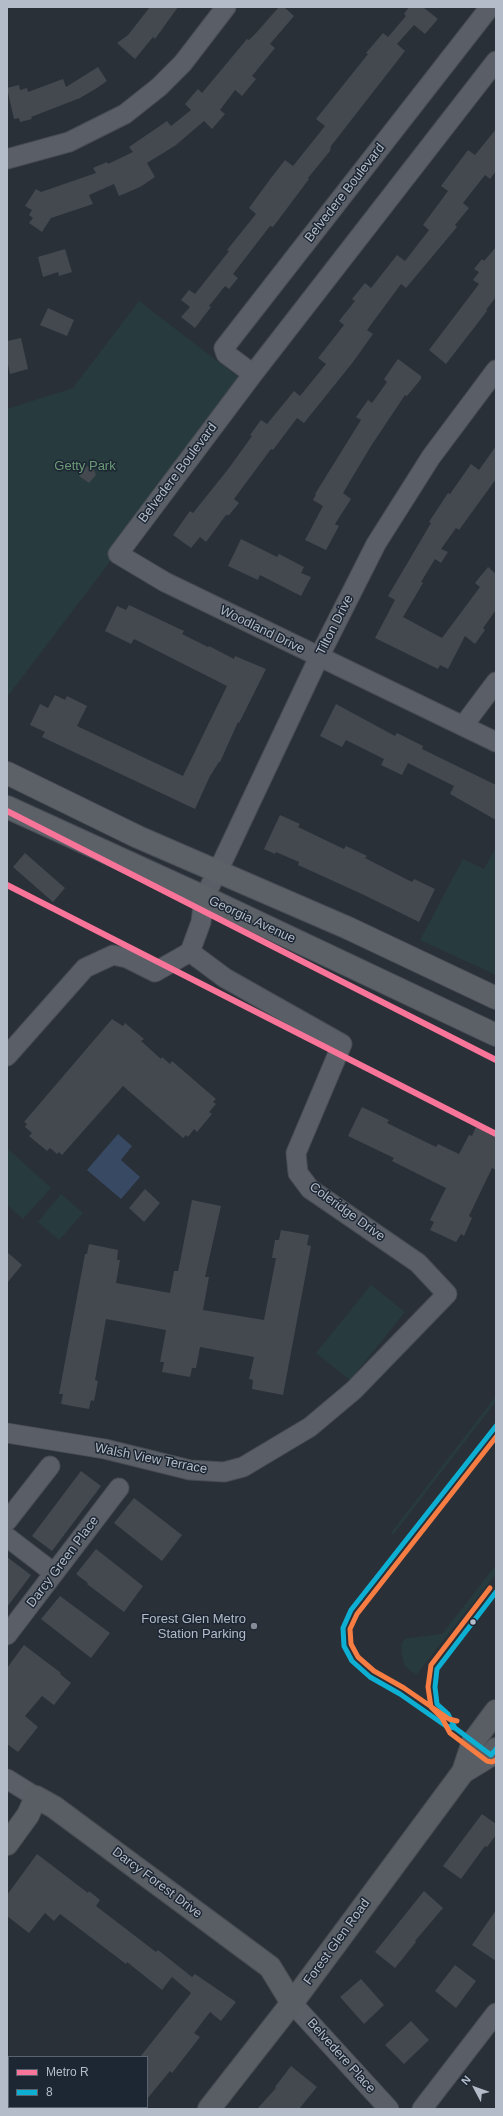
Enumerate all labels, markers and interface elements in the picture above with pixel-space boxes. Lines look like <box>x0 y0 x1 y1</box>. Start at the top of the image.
street label: Belvedere Boulevard <box>302 141 388 245</box>
street label: Belvedere Boulevard <box>135 420 221 526</box>
park label: Getty Park <box>54 458 116 474</box>
street label: Tilton Drive <box>313 592 357 658</box>
street label: Woodland Drive <box>217 603 307 657</box>
street label: Georgia Avenue <box>206 893 298 947</box>
street label: Coleridge Drive <box>306 1179 388 1245</box>
street label: Walsh View Terrace <box>93 1440 209 1478</box>
street label: Darcy Green Place <box>24 1513 102 1611</box>
place label: Forest Glen Metro Station Parking <box>141 1611 246 1642</box>
unlabelled marker <box>468 1617 478 1627</box>
marker: Forest Glen Metro Station Parking <box>249 1621 259 1631</box>
street label: Darcy Forest Drive <box>109 1844 205 1922</box>
street label: Forest Glen Road <box>301 1896 373 1988</box>
street label: Belvedere Place <box>304 2016 378 2096</box>
legend <box>8 2056 148 2108</box>
text: Metro R <box>46 2065 89 2079</box>
north arrow <box>455 2068 495 2108</box>
text: N <box>459 2073 473 2087</box>
text: 8 <box>46 2085 53 2099</box>

